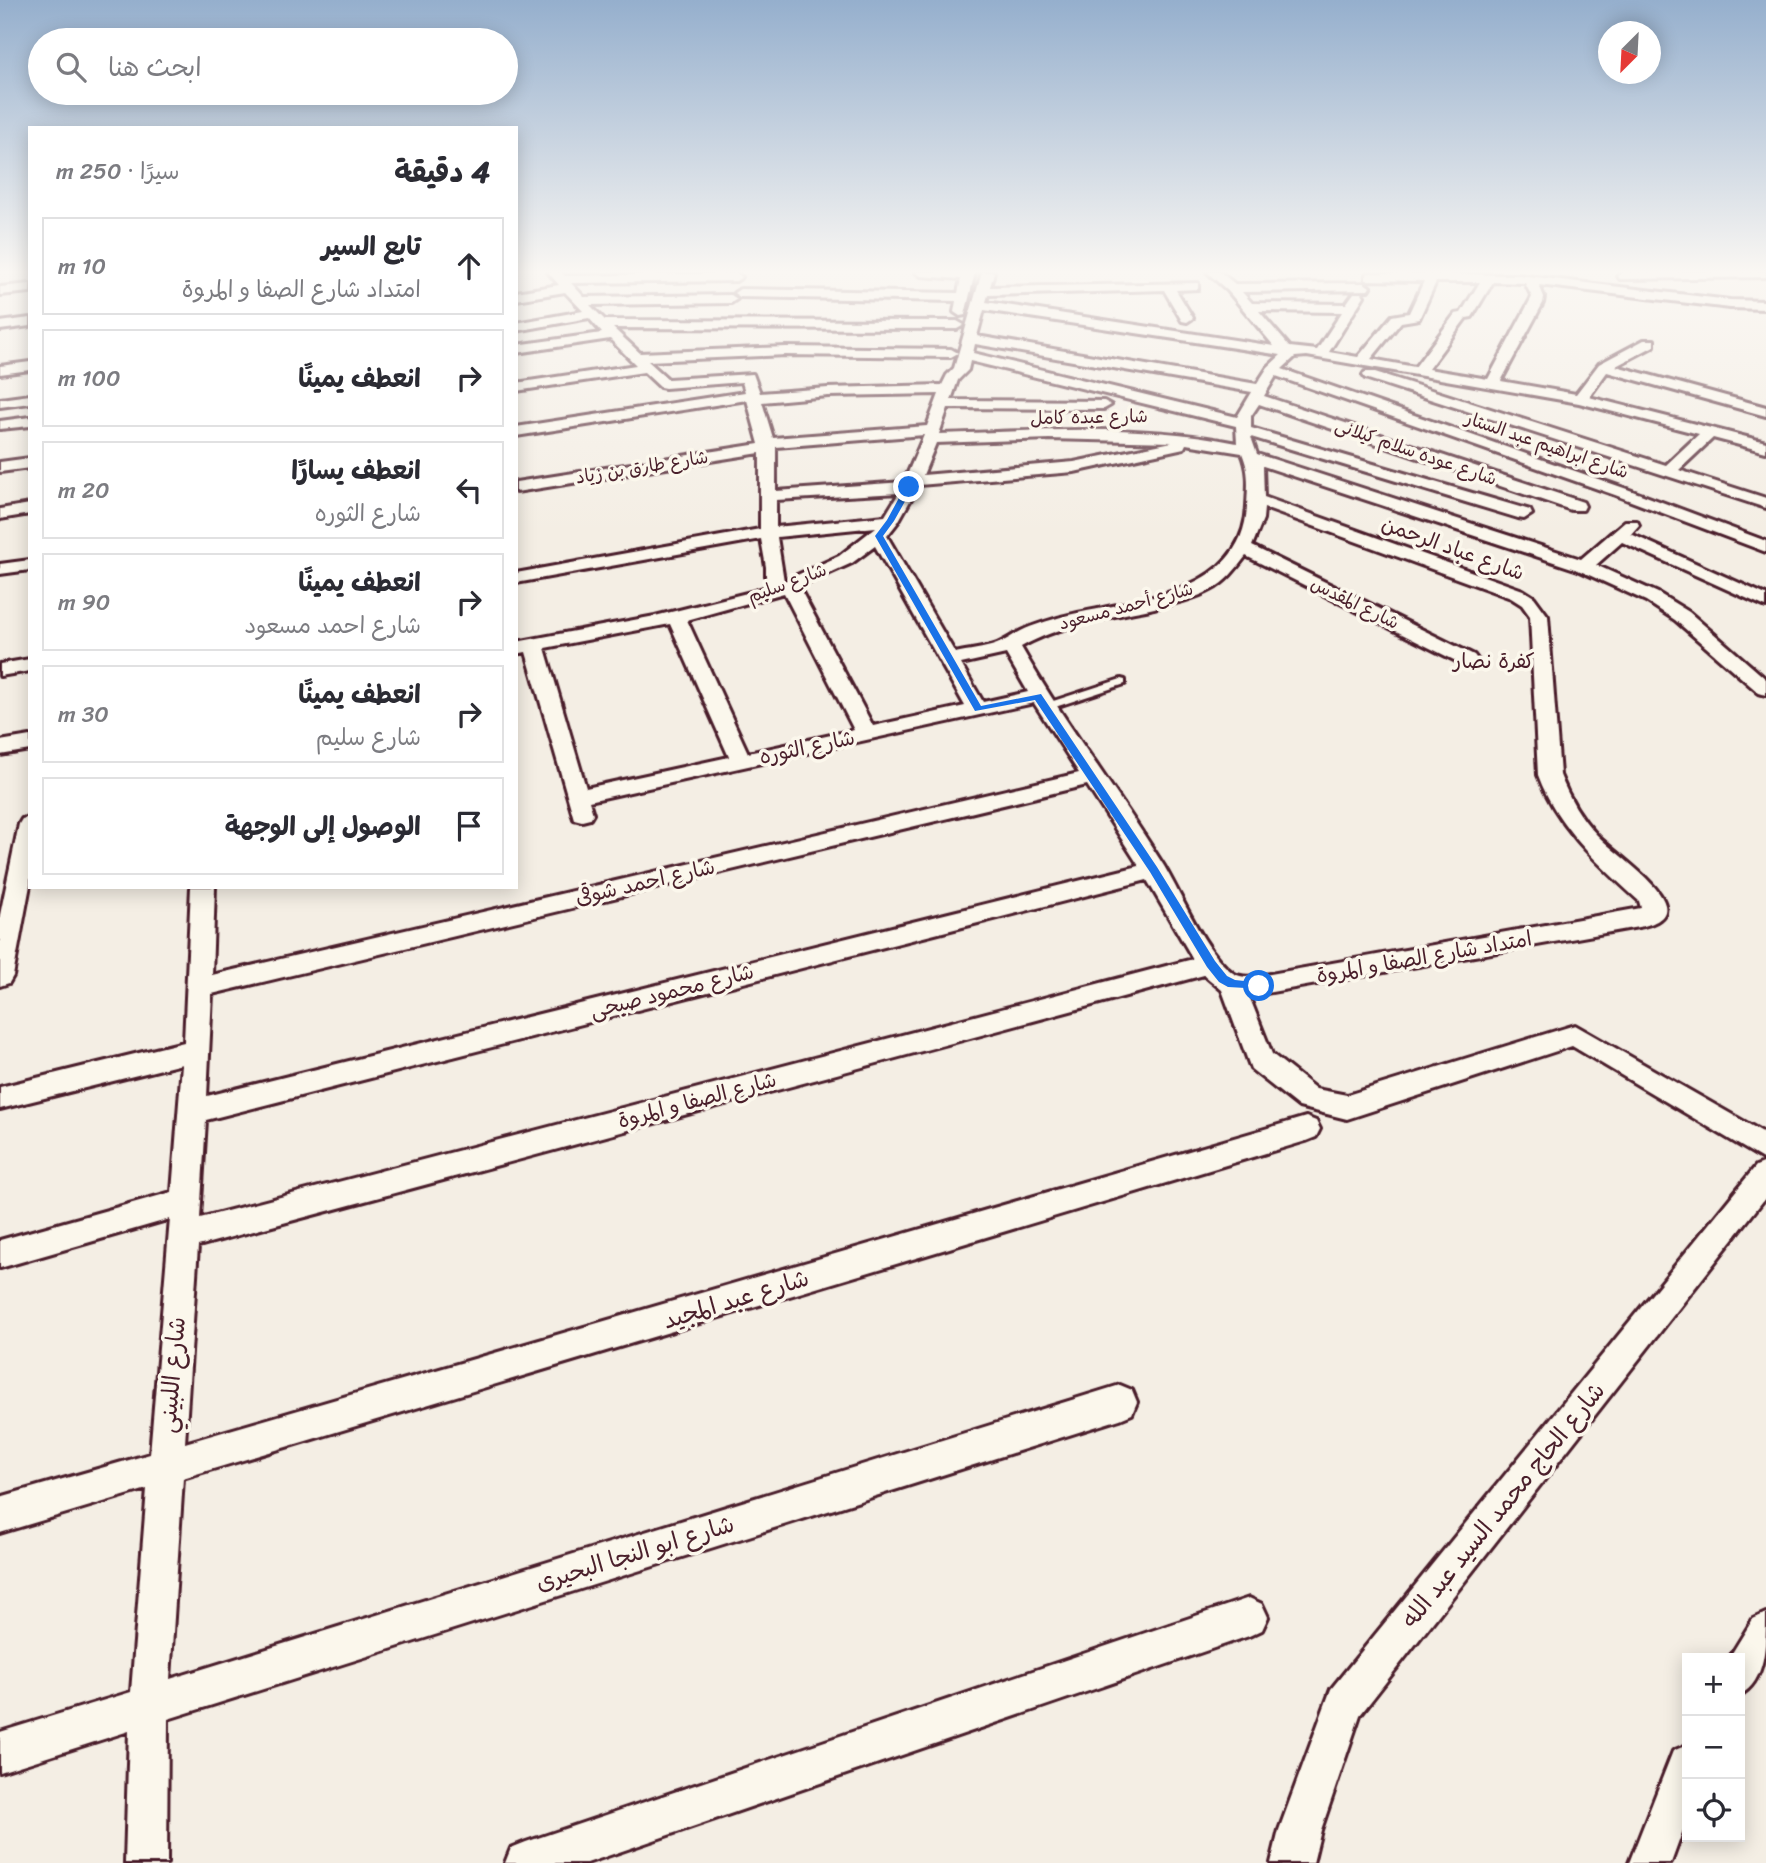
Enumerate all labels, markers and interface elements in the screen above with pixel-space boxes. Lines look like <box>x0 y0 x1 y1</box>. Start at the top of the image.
north arrow <box>1598 21 1661 84</box>
search box <box>28 28 518 105</box>
text: ابحث هنا <box>108 44 202 90</box>
icon: search <box>52 48 90 86</box>
text: 4 دقيقة <box>394 145 490 199</box>
text: سيرًا · 250 m <box>56 151 180 192</box>
text: تابع السير <box>322 223 421 269</box>
text: 10 m <box>58 246 106 287</box>
icon: ahead <box>450 247 488 285</box>
text: امتداد شارع الصفا و المروة <box>182 269 421 310</box>
text: انعطف يمينًا <box>298 355 421 401</box>
text: 100 m <box>58 358 121 399</box>
icon: right <box>450 359 488 397</box>
street label: شارع عبده كامل <box>1030 400 1148 434</box>
street label: شارع ابراهيم عبد الستار <box>1459 401 1633 488</box>
street label: شارع عوده سلام كيلانى <box>1331 409 1501 495</box>
street label: شارع طارق بن زياد <box>573 441 711 493</box>
text: انعطف يسارًا <box>291 447 421 493</box>
text: 20 m <box>58 470 109 511</box>
icon: left <box>450 471 488 509</box>
route end <box>893 471 924 502</box>
text: شارع الثوره <box>315 493 421 534</box>
street label: شارع عباد الرحمن <box>1376 505 1530 591</box>
street label: شارع سليم <box>743 554 831 612</box>
text: انعطف يمينًا <box>298 559 421 605</box>
street label: شارع المقدس <box>1305 568 1405 638</box>
street label: شارع أحمد مسعود <box>1055 573 1197 639</box>
text: 90 m <box>58 582 110 623</box>
icon: right <box>450 583 488 621</box>
text: شارع احمد مسعود <box>244 605 421 646</box>
district label: كفرة نصار <box>1451 642 1535 680</box>
text: انعطف يمينًا <box>298 671 421 717</box>
text: 30 m <box>58 694 109 735</box>
icon: right <box>450 695 488 733</box>
text: شارع سليم <box>316 717 421 758</box>
street label: شارع الثوره <box>756 718 858 776</box>
text: الوصول إلى الوجهة <box>225 803 421 849</box>
icon: arrive <box>450 807 488 845</box>
street label: شارع احمد شوقى <box>571 847 719 917</box>
street label: امتداد شارع الصفا و المروة <box>1313 919 1535 995</box>
street label: شارع محمود صبحى <box>586 952 758 1030</box>
route start <box>1243 970 1274 1001</box>
street label: شارع الصفا و المروة <box>613 1061 781 1139</box>
street label: شارع عبد المجيد <box>658 1257 814 1341</box>
street label: شارع اللبيني <box>146 1315 198 1435</box>
street label: شارع الحاج محمد السيد عبد الله <box>1390 1372 1616 1638</box>
street label: شارع ابو النجا البحيرى <box>530 1503 740 1603</box>
map controls <box>1682 1653 1745 1842</box>
button: + <box>1682 1653 1745 1716</box>
button: − <box>1682 1716 1745 1779</box>
button: locate <box>1682 1779 1745 1842</box>

